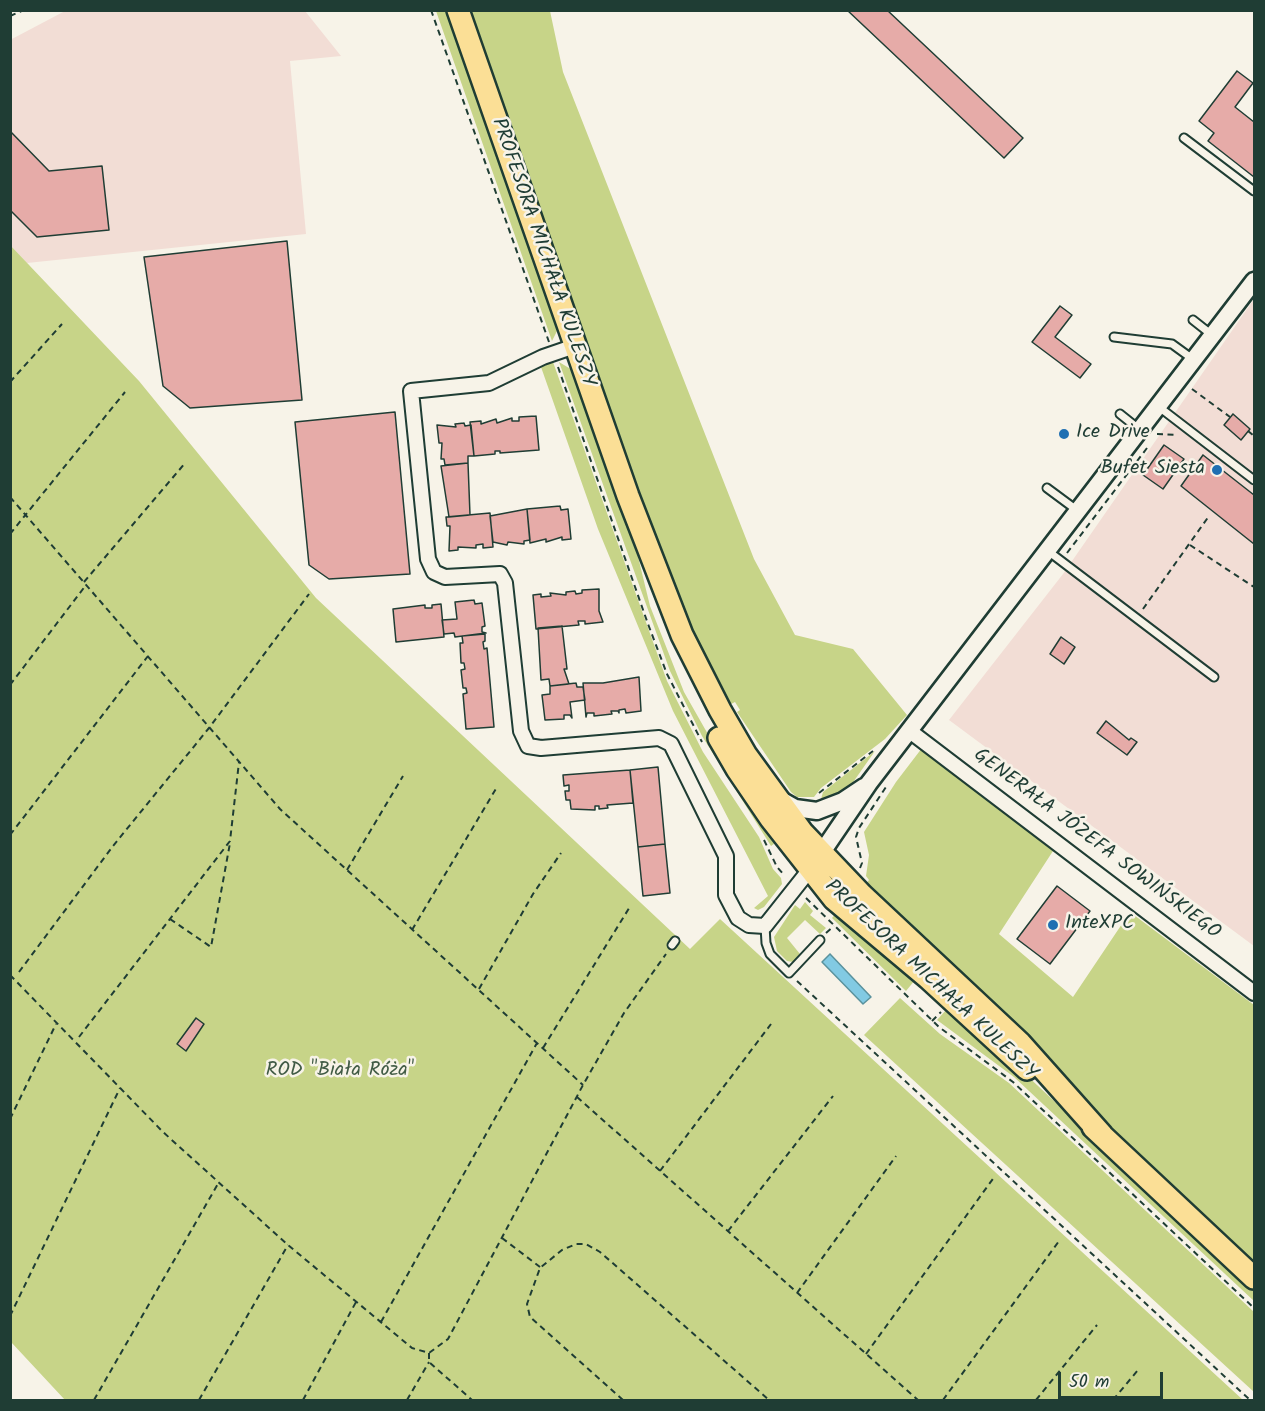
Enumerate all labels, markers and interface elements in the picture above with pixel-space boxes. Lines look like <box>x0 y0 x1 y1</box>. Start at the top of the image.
street label: PROFESORA MICHAŁA KULESZY <box>485 115 599 391</box>
place label: Ice Drive <box>1076 422 1150 446</box>
marker: Ice Drive <box>1057 427 1071 441</box>
place label: Bufet Siesta <box>1100 458 1205 482</box>
marker: Bufet Siesta <box>1210 463 1224 477</box>
street label: GENERAŁA JÓZEFA SOWIŃSKIEGO <box>968 744 1224 946</box>
street label: PROFESORA MICHAŁA KULESZY <box>818 876 1042 1086</box>
place label: InteXPC <box>1065 913 1134 937</box>
marker: InteXPC <box>1046 918 1060 932</box>
park label: ROD "Biała Róża" <box>266 1060 414 1084</box>
scale bar <box>1061 1360 1166 1398</box>
text: 50 m <box>1069 1368 1109 1397</box>

